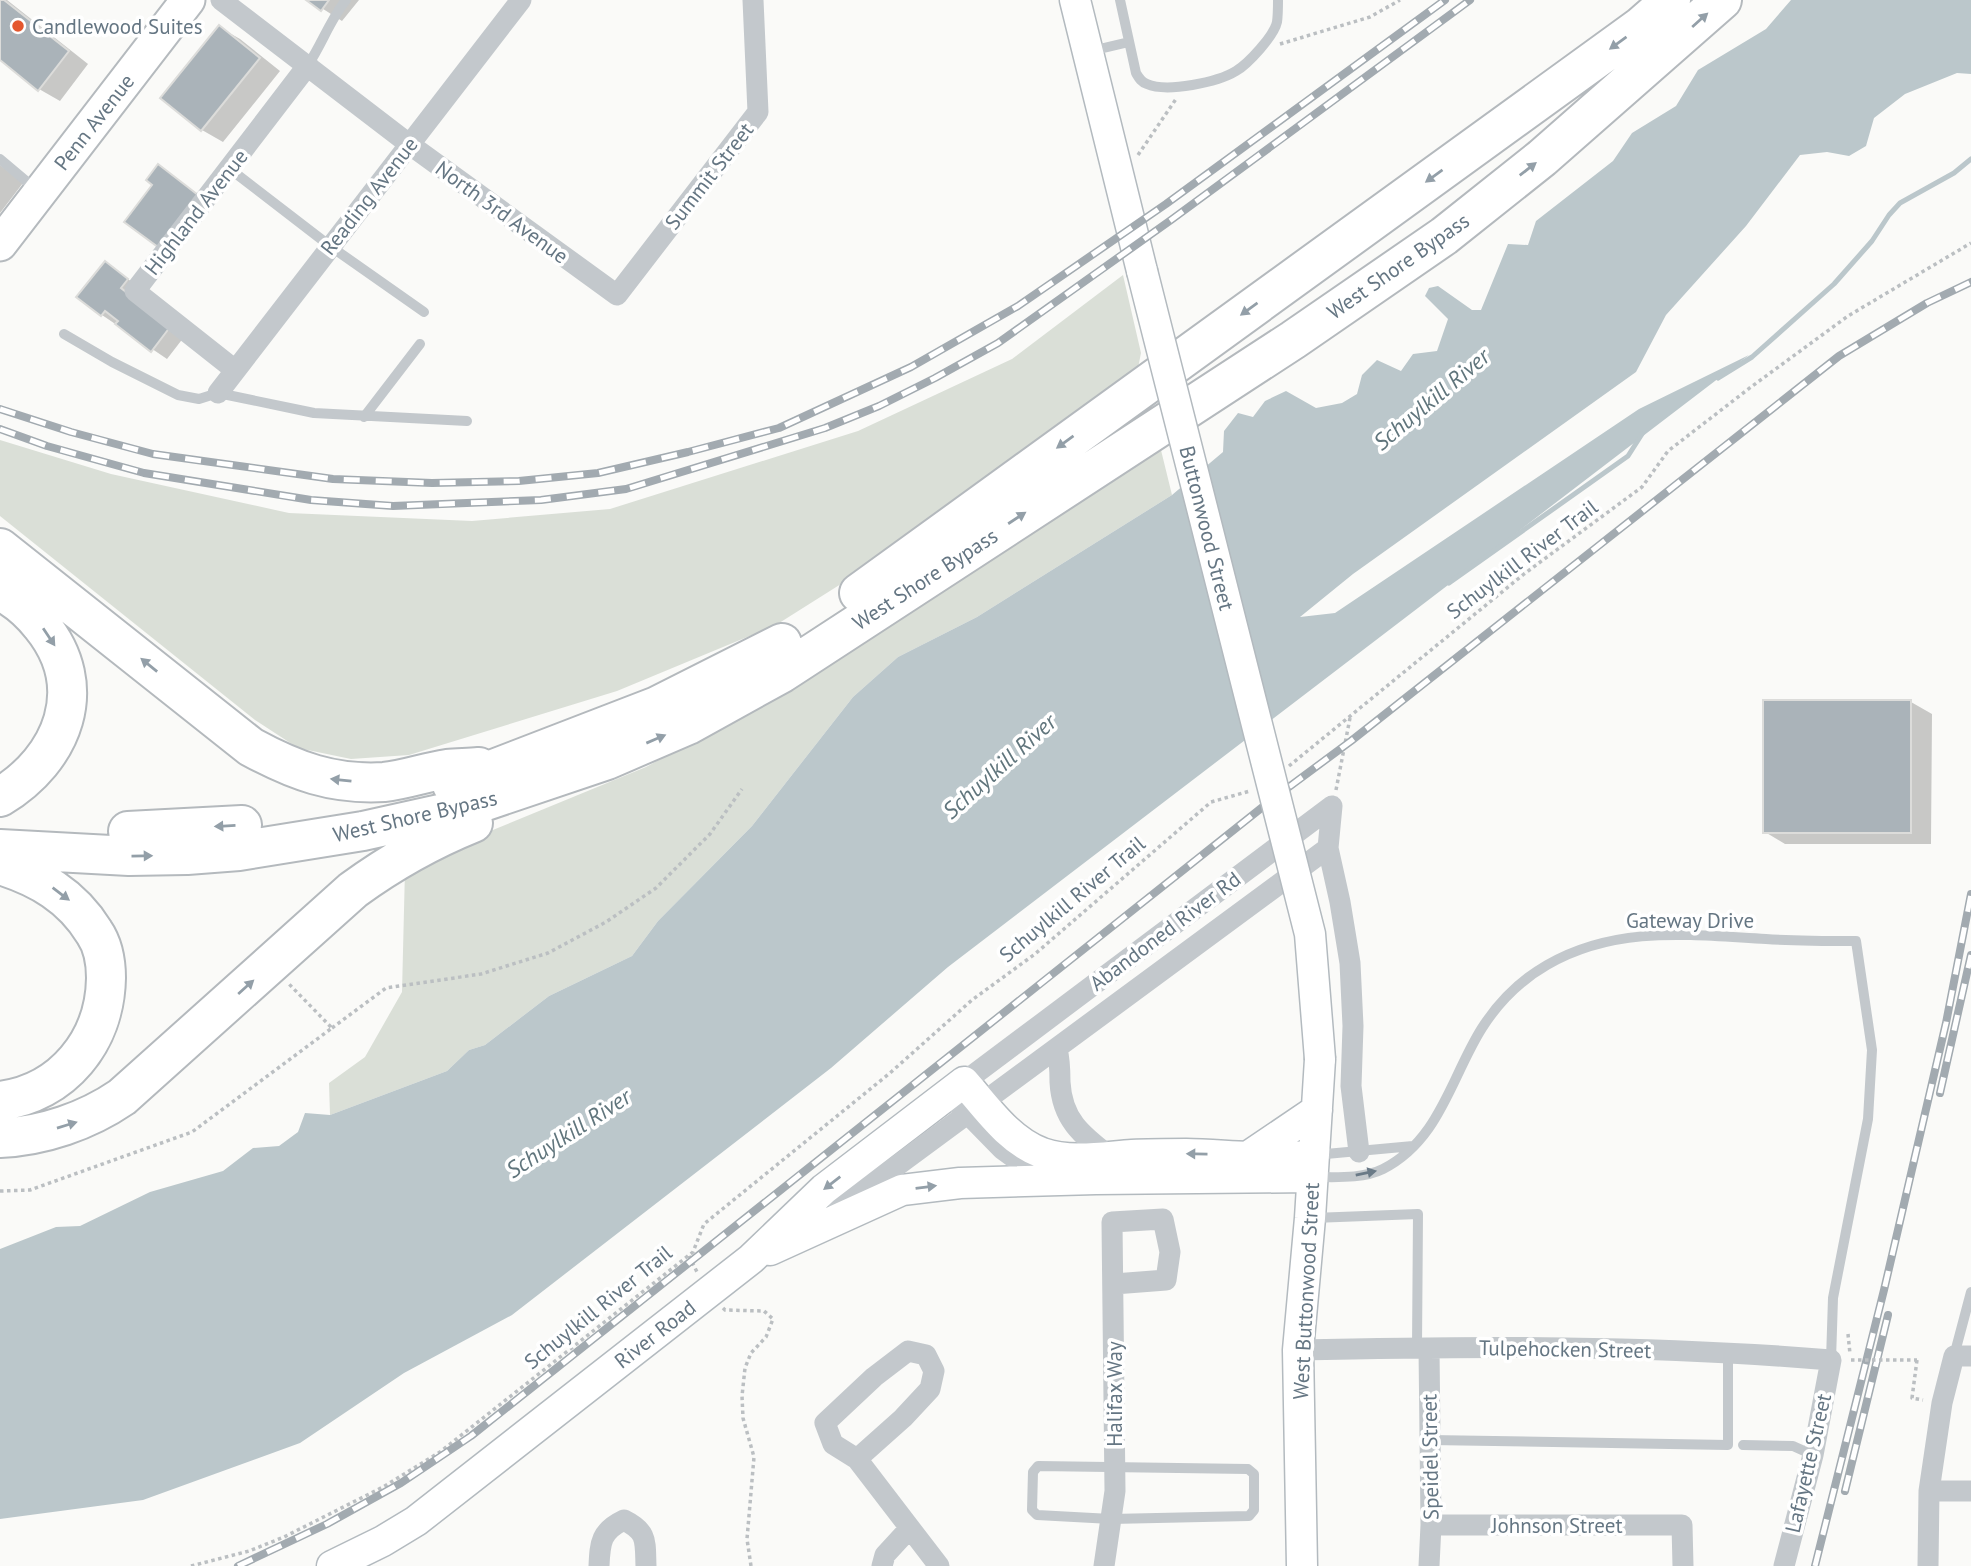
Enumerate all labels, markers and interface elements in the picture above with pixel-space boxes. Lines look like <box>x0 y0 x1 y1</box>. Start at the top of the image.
place label: Candlewood Suites <box>32 13 203 40</box>
one-way arrow <box>1691 13 1708 28</box>
marker: Candlewood Suites <box>10 18 26 34</box>
one-way arrow <box>1609 35 1627 49</box>
street label: Penn Avenue <box>48 68 140 176</box>
street label: Summit Street <box>659 117 759 235</box>
street label: Reading Avenue <box>314 131 424 261</box>
street label: Highland Avenue <box>138 144 254 280</box>
street label: North 3rd Avenue <box>430 155 574 269</box>
one-way arrow <box>1519 163 1537 177</box>
one-way arrow <box>1425 169 1443 183</box>
street label: West Shore Bypass <box>1322 207 1474 325</box>
one-way arrow <box>1240 302 1258 316</box>
water label: Schuylkill River <box>1367 341 1496 456</box>
one-way arrow <box>1056 435 1074 449</box>
street label: Buttonwood Street <box>1174 443 1240 613</box>
street label: Schuylkill River Trail <box>1441 493 1603 625</box>
one-way arrow <box>1007 512 1026 525</box>
street label: West Shore Bypass <box>847 522 1003 636</box>
one-way arrow <box>42 628 56 646</box>
one-way arrow <box>140 658 158 673</box>
water label: Schuylkill River <box>936 706 1063 825</box>
one-way arrow <box>645 733 666 744</box>
one-way arrow <box>330 774 352 785</box>
street label: West Shore Bypass <box>330 784 500 848</box>
one-way arrow <box>213 820 235 831</box>
street label: Schuylkill River Trail <box>993 830 1151 968</box>
one-way arrow <box>131 850 153 862</box>
street label: Abandoned River Rd <box>1084 865 1246 997</box>
one-way arrow <box>51 887 69 902</box>
street label: Gateway Drive <box>1626 907 1754 934</box>
one-way arrow <box>237 980 254 996</box>
water label: Schuylkill River <box>500 1081 637 1184</box>
one-way arrow <box>56 1119 77 1129</box>
one-way arrow <box>1186 1149 1208 1160</box>
one-way arrow <box>1355 1167 1377 1178</box>
one-way arrow <box>823 1175 841 1189</box>
one-way arrow <box>915 1181 937 1192</box>
street label: West Buttonwood Street <box>1287 1182 1325 1400</box>
street label: Schuylkill River Trail <box>519 1239 677 1375</box>
street label: River Road <box>609 1294 701 1374</box>
street label: Tulpehocken Street <box>1479 1334 1651 1364</box>
street label: Halifax Way <box>1101 1341 1128 1447</box>
street label: Lafayette Street <box>1779 1391 1837 1535</box>
street label: Speidel Street <box>1415 1394 1445 1520</box>
street label: Johnson Street <box>1490 1512 1623 1539</box>

